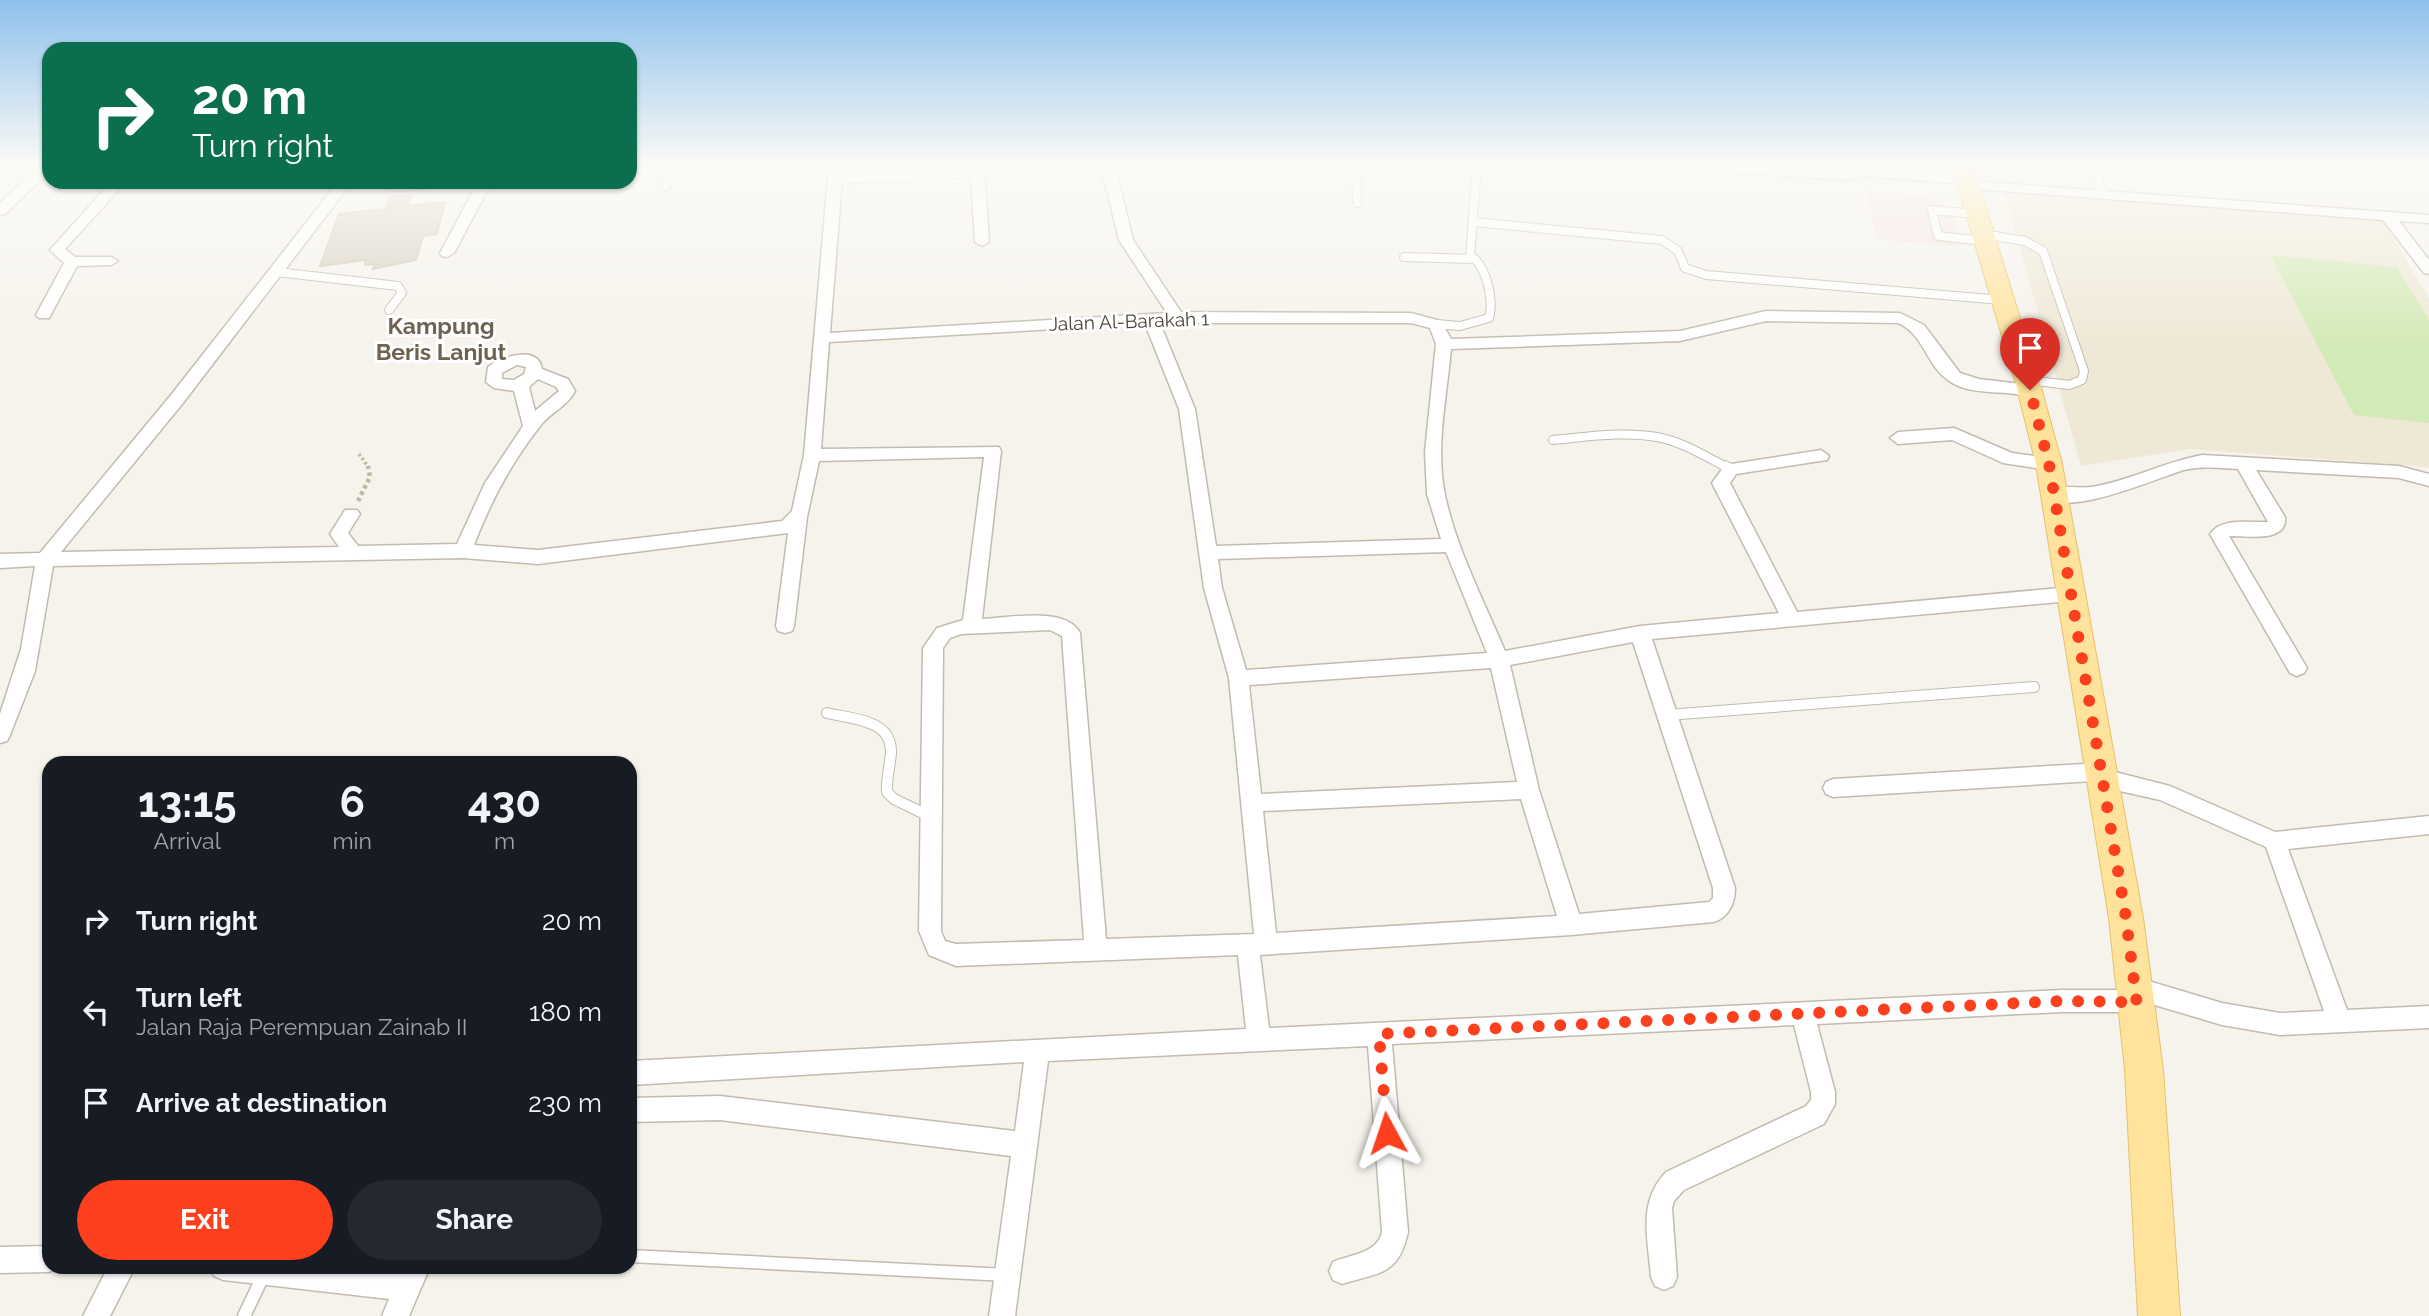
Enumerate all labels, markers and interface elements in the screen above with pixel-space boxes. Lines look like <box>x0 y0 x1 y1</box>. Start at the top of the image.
text: 20 m <box>192 68 307 125</box>
icon: right <box>77 70 168 161</box>
text: Turn right <box>192 127 333 164</box>
street label: Jalan Al-Barakah 1 <box>1049 307 1209 335</box>
district label: Kampung Beris Lanjut <box>376 312 506 365</box>
pin <box>2000 318 2060 390</box>
icon: arrive <box>2011 329 2049 367</box>
text: 13:15 <box>138 778 236 827</box>
text: 6 <box>339 778 365 827</box>
text: 430 <box>468 778 541 827</box>
text: Arrival <box>153 827 221 854</box>
text: min <box>332 827 372 854</box>
text: m <box>494 827 515 854</box>
icon: right <box>77 902 115 940</box>
text: Turn right <box>136 906 257 936</box>
text: 20 m <box>542 906 602 936</box>
text: Turn left <box>136 983 242 1013</box>
icon: left <box>77 993 115 1031</box>
text: 180 m <box>529 997 602 1027</box>
text: Jalan Raja Perempuan Zainab II <box>136 1013 467 1040</box>
icon: arrive <box>77 1084 115 1122</box>
text: Arrive at destination <box>136 1088 387 1118</box>
text: 230 m <box>528 1088 602 1118</box>
position arrow <box>1350 1096 1424 1170</box>
button: Exit <box>77 1180 333 1260</box>
button: Share <box>347 1180 602 1260</box>

